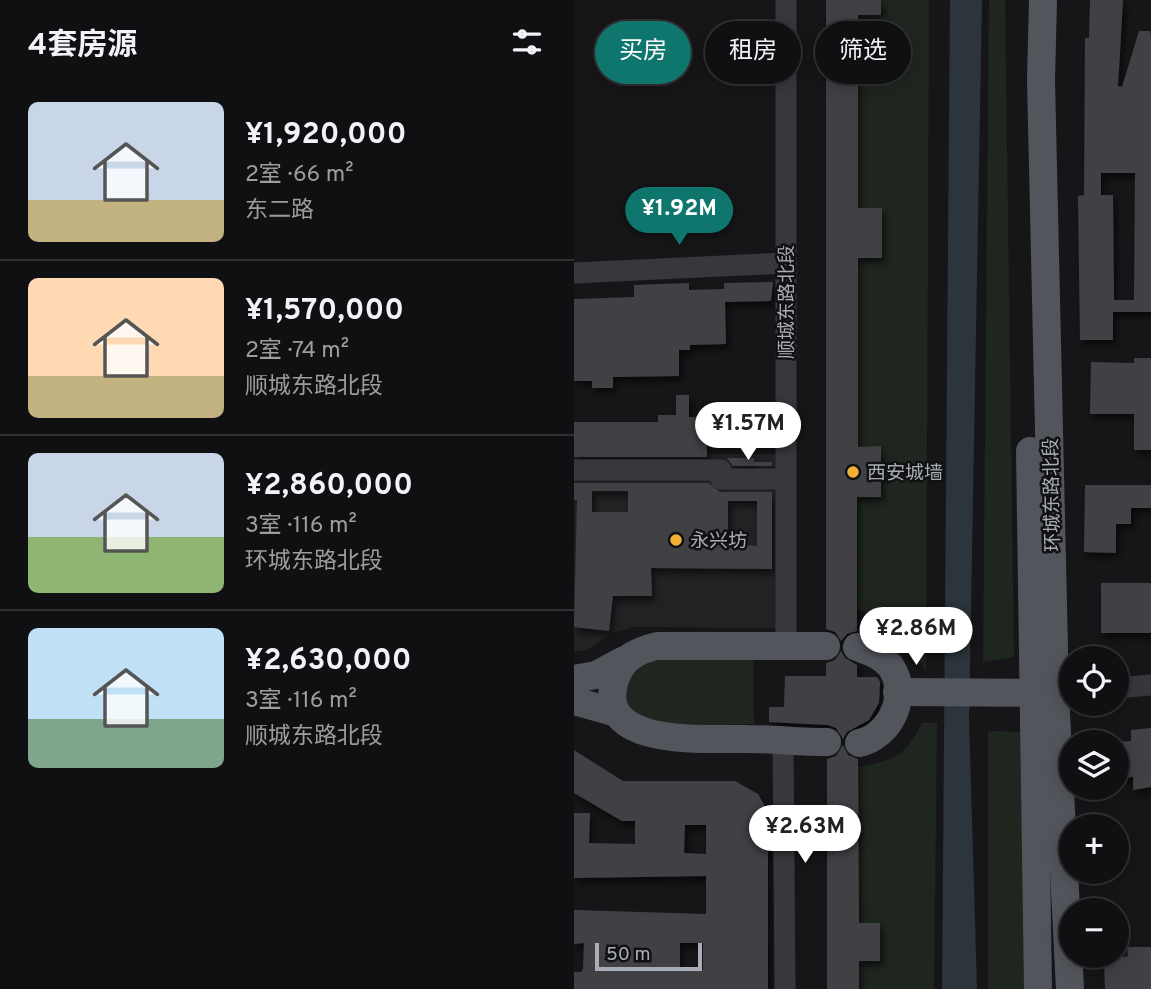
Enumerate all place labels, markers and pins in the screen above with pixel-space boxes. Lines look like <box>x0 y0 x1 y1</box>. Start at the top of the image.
pin: ¥1.92M <box>622 188 736 247</box>
pin: ¥1.57M <box>691 402 805 462</box>
place label: 西安城墙 <box>867 462 943 486</box>
marker: 西安城墙 <box>845 464 861 480</box>
place label: 永兴坊 <box>690 530 747 554</box>
marker: 永兴坊 <box>668 532 684 548</box>
pin: ¥2.86M <box>859 608 973 667</box>
pin: ¥2.63M <box>748 806 862 865</box>

